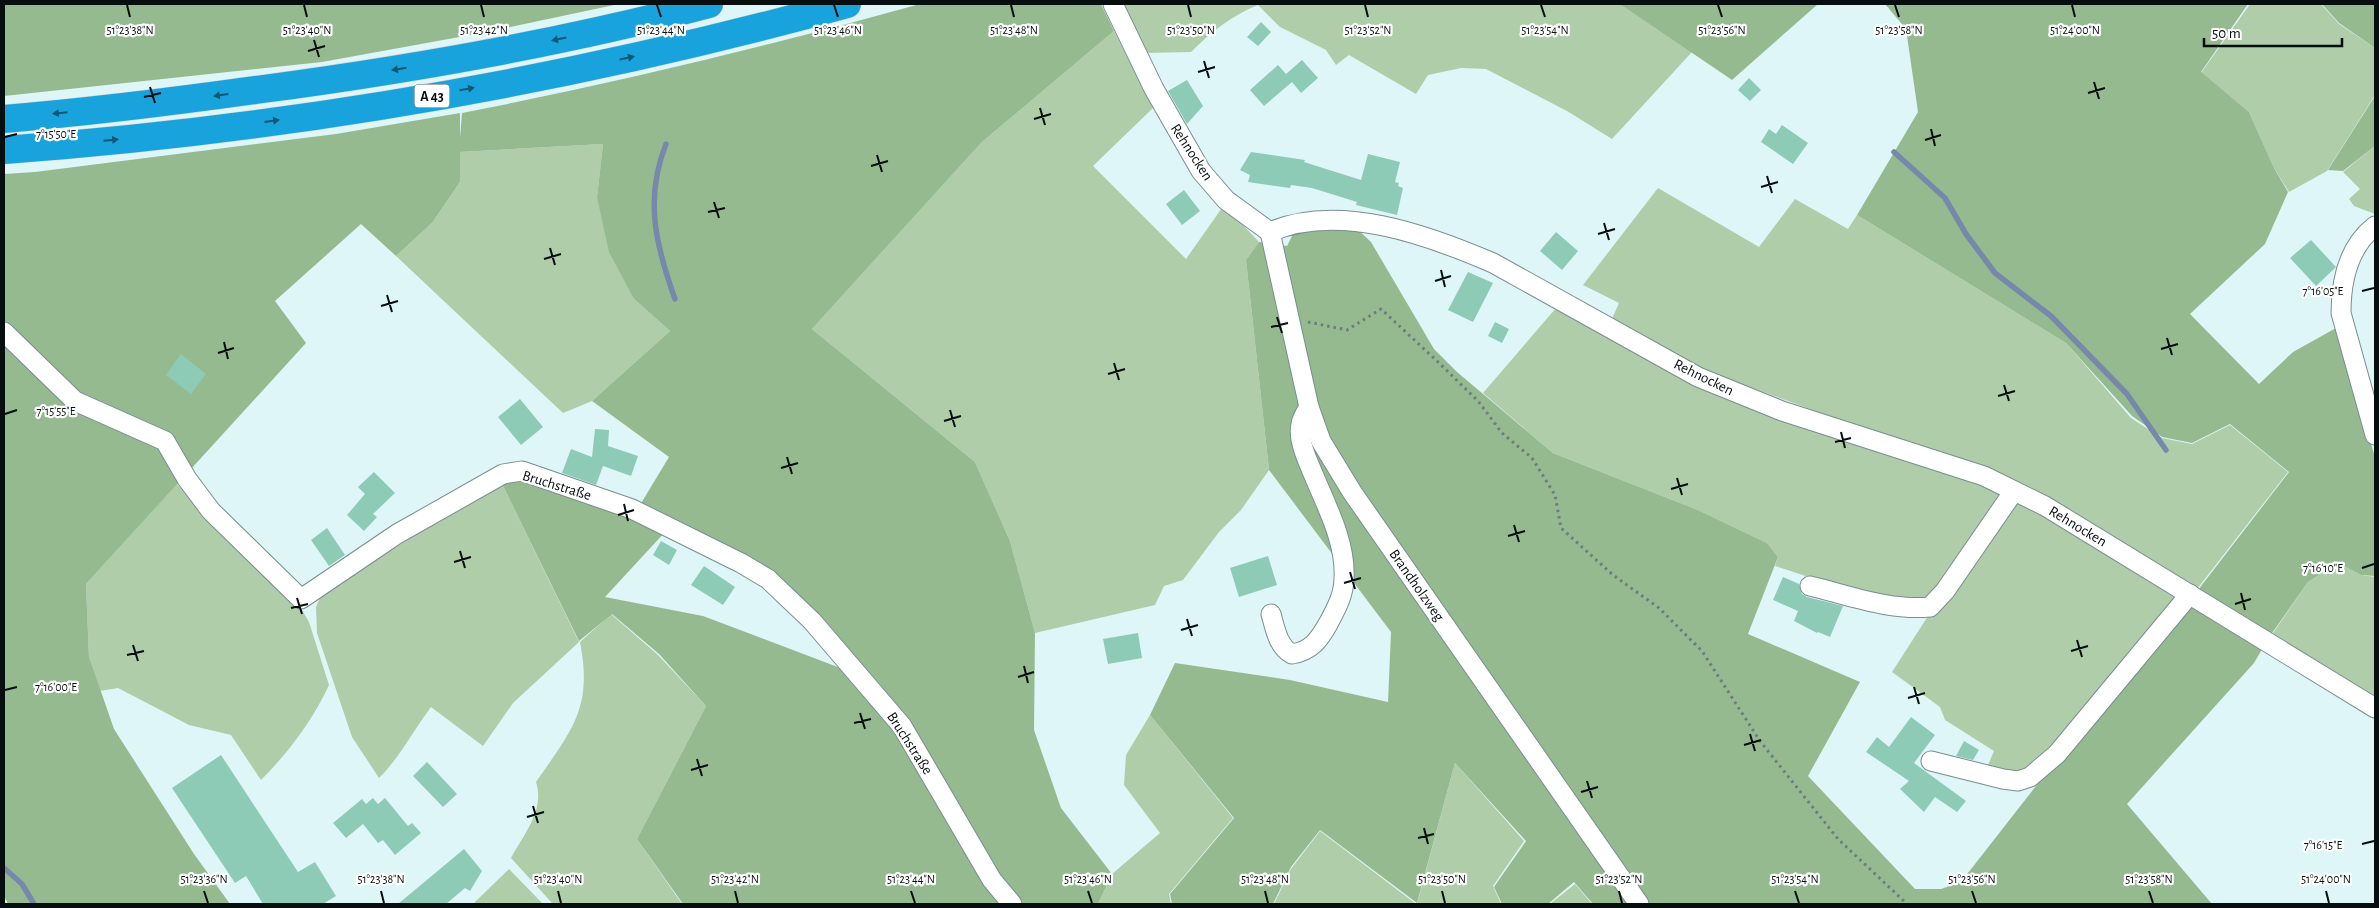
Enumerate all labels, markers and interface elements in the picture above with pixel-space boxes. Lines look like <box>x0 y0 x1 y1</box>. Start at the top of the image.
scale bar <box>2204 15 2342 47</box>
text: 51°23'38"N <box>106 24 154 36</box>
text: 51°23'40"N <box>283 24 331 36</box>
text: 51°23'42"N <box>460 24 508 36</box>
text: 51°23'44"N <box>637 24 685 36</box>
text: 51°23'46"N <box>814 24 862 36</box>
text: 51°23'48"N <box>990 24 1038 36</box>
text: 51°23'50"N <box>1167 24 1215 36</box>
text: 51°23'52"N <box>1344 24 1392 36</box>
text: 51°23'54"N <box>1521 24 1569 36</box>
text: 51°23'56"N <box>1698 24 1746 36</box>
text: 51°23'58"N <box>1875 24 1923 36</box>
text: 51°24'00"N <box>2050 24 2100 36</box>
text: 50 m <box>2212 26 2241 41</box>
one-way arrow <box>551 35 566 43</box>
one-way arrow <box>619 54 634 62</box>
one-way arrow <box>391 65 407 73</box>
road number: A 43 <box>414 84 450 108</box>
one-way arrow <box>460 85 476 93</box>
one-way arrow <box>213 91 229 99</box>
one-way arrow <box>51 109 67 117</box>
one-way arrow <box>265 117 281 125</box>
street label: Rehnocken <box>1168 121 1215 183</box>
text: 7°15'50"E <box>36 128 76 140</box>
one-way arrow <box>103 136 119 144</box>
text: 7°16'05"E <box>2303 285 2344 297</box>
street label: Rehnocken <box>1672 357 1736 398</box>
text: 7°15'55"E <box>37 405 76 417</box>
street label: Bruchstraße <box>521 468 593 503</box>
street label: Rehnocken <box>2046 503 2109 549</box>
street label: Brandholzweg <box>1386 547 1447 625</box>
text: 7°16'10"E <box>2303 562 2343 574</box>
text: 7°16'00"E <box>35 681 77 693</box>
street label: Bruchstraße <box>884 709 935 777</box>
text: 7°16'15"E <box>2304 839 2342 851</box>
text: 51°23'36"N <box>180 873 228 885</box>
text: 51°23'38"N <box>357 873 405 885</box>
text: 51°23'40"N <box>534 873 582 885</box>
text: 51°23'42"N <box>711 873 759 885</box>
text: 51°23'44"N <box>887 873 935 885</box>
text: 51°23'46"N <box>1064 873 1112 885</box>
text: 51°23'48"N <box>1241 873 1289 885</box>
text: 51°23'50"N <box>1418 873 1466 885</box>
text: 51°23'52"N <box>1595 873 1643 885</box>
text: 51°23'54"N <box>1771 873 1819 885</box>
text: 51°23'56"N <box>1948 873 1996 885</box>
text: 51°23'58"N <box>2125 873 2173 885</box>
text: 51°24'00"N <box>2301 873 2351 885</box>

